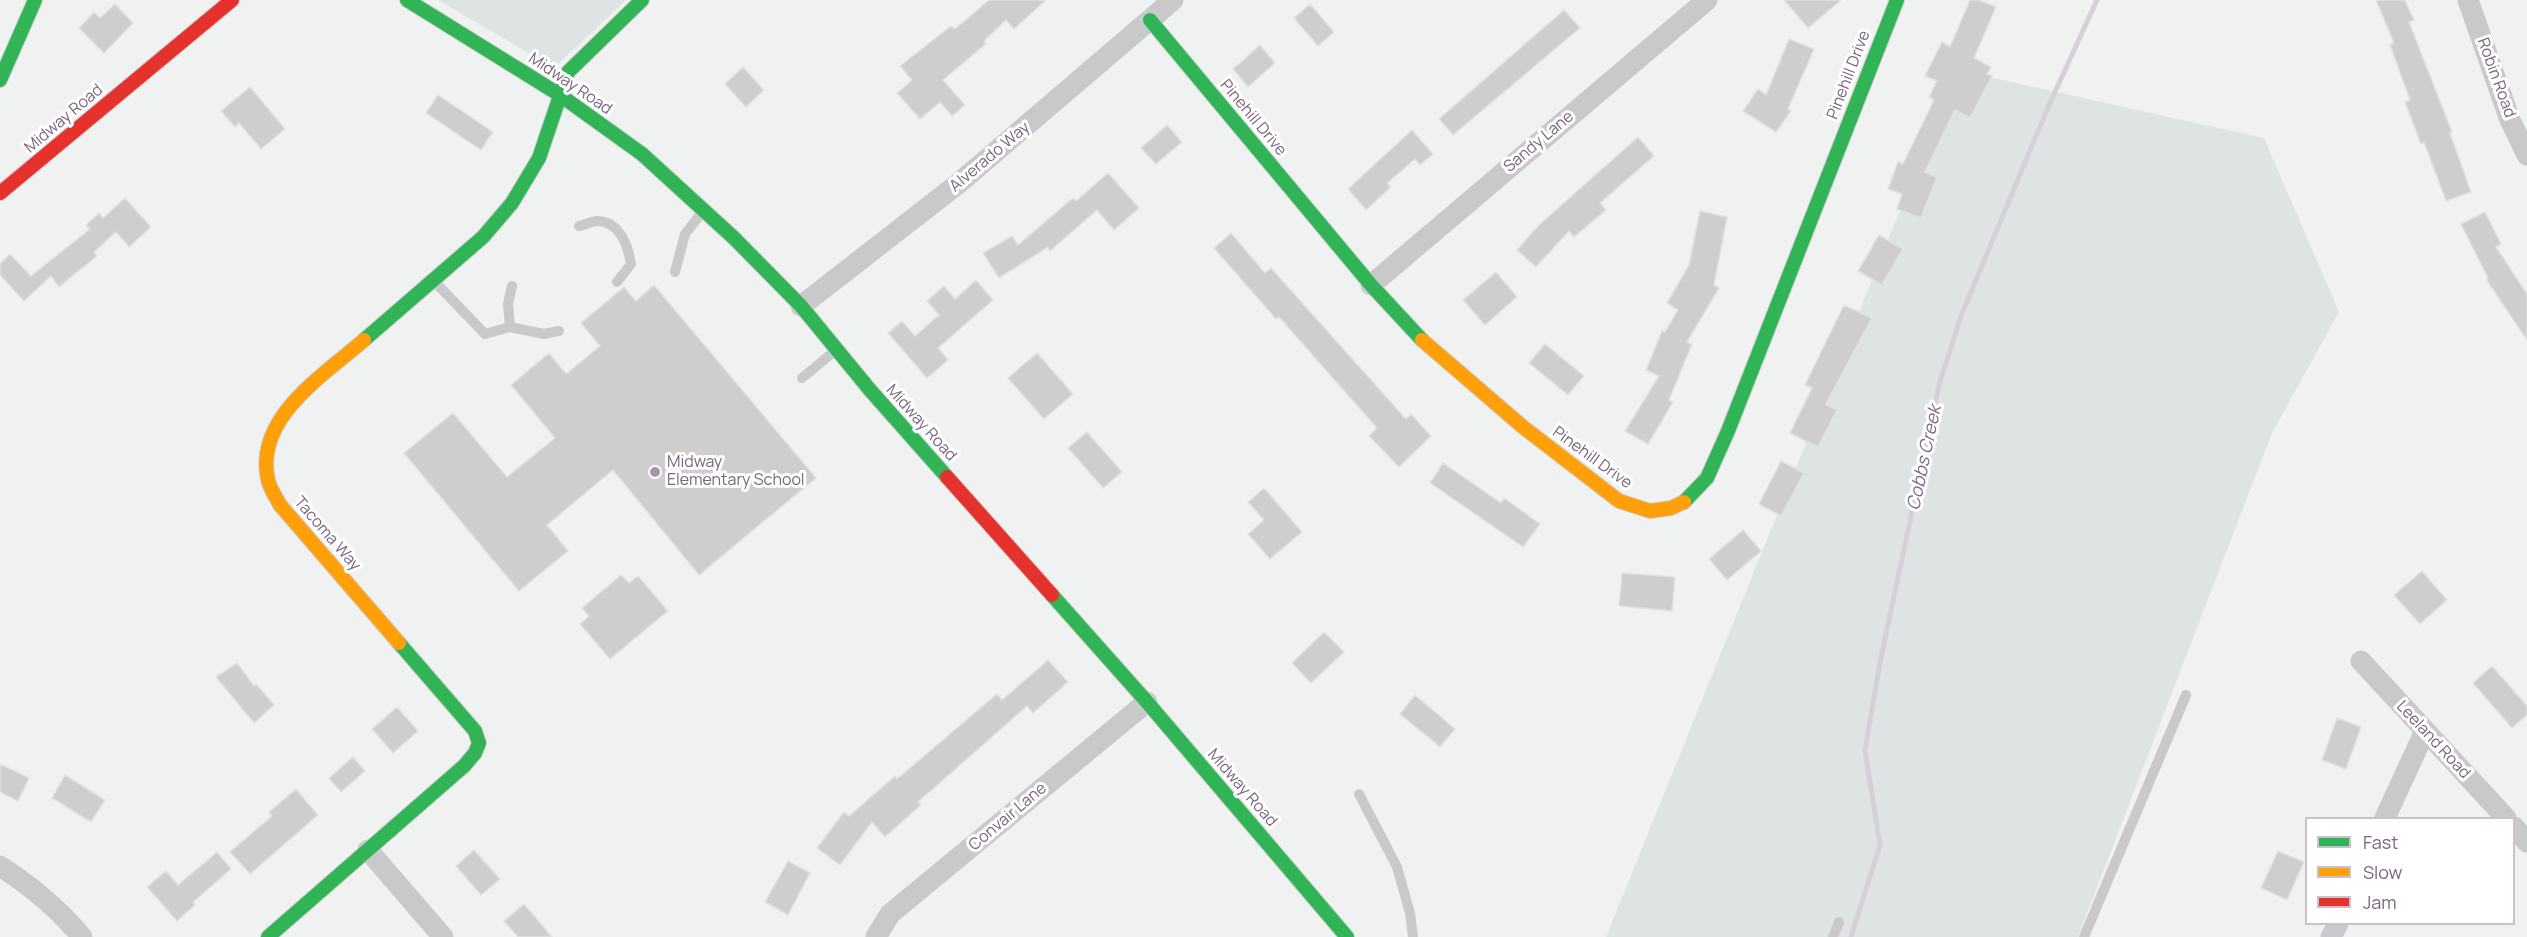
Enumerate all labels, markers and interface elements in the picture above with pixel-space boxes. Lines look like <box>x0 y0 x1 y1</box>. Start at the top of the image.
street label: Pinehill Drive <box>1823 28 1875 122</box>
street label: Robin Road <box>2473 36 2519 120</box>
street label: Midway Road <box>525 49 615 119</box>
street label: Pinehill Drive <box>1216 76 1290 160</box>
street label: Midway Road <box>21 81 107 157</box>
street label: Sandy Lane <box>1500 107 1578 177</box>
street label: Alverado Way <box>946 118 1034 196</box>
street label: Midway Road <box>882 381 960 465</box>
water label: Cobbs Creek <box>1903 403 1947 513</box>
street label: Pinehill Drive <box>1549 423 1635 493</box>
place label: Midway Elementary School <box>667 453 805 491</box>
marker: Midway Elementary School <box>648 465 662 479</box>
street label: Tacoma Way <box>290 493 364 575</box>
street label: Leeland Road <box>2392 697 2474 783</box>
street label: Midway Road <box>1203 745 1281 831</box>
street label: Convair Lane <box>965 779 1051 855</box>
legend <box>2305 817 2515 925</box>
text: Fast <box>2363 830 2398 854</box>
text: Slow <box>2363 860 2402 884</box>
text: Jam <box>2363 890 2397 914</box>

